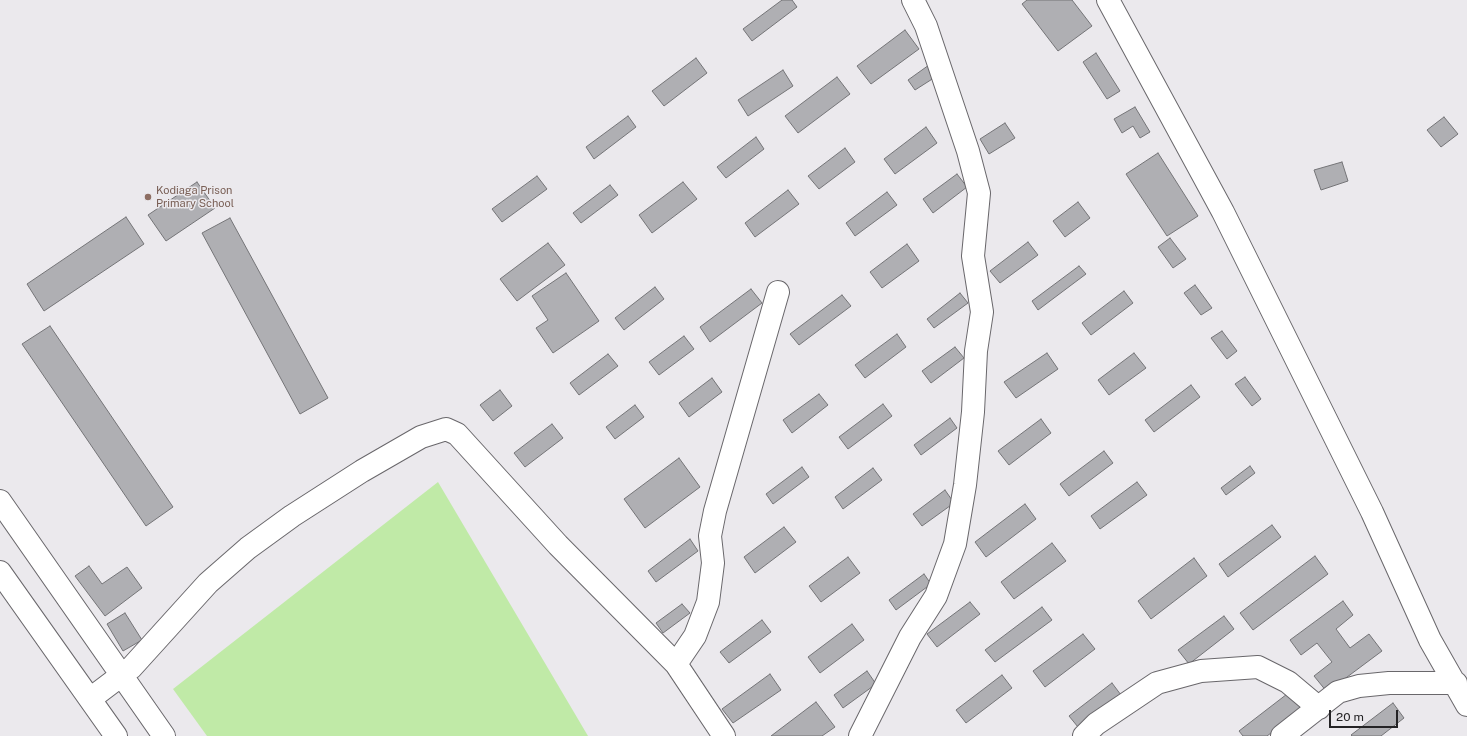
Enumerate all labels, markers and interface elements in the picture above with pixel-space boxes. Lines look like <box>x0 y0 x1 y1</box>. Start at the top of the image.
place label: Kodiaga Prison Primary School <box>156 184 234 210</box>
marker: Kodiaga Prison Primary School <box>143 192 153 202</box>
scale bar <box>1331 702 1400 728</box>
text: 20 m <box>1336 710 1364 724</box>

